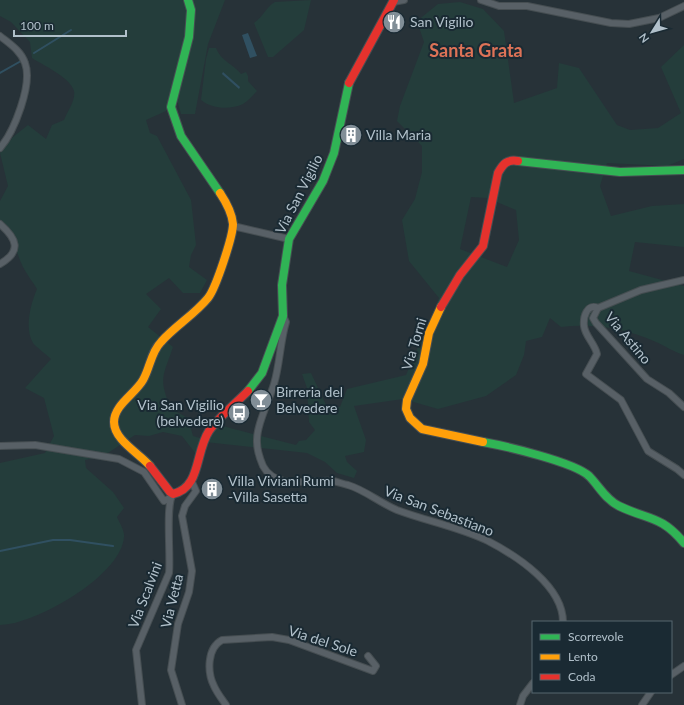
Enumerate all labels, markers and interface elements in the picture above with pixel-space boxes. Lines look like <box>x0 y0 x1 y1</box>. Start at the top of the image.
restaurant icon: San Vigilio <box>381 9 407 35</box>
scale bar <box>14 12 126 38</box>
north arrow <box>632 12 672 52</box>
place label: San Vigilio <box>410 13 473 30</box>
text: 100 m <box>20 18 54 33</box>
text: N <box>636 31 651 46</box>
district label: Santa Grata <box>429 39 523 61</box>
building icon: Villa Maria <box>338 122 364 148</box>
place label: Villa Maria <box>366 126 431 143</box>
street label: Via San Vigilio <box>271 151 326 236</box>
street label: Via Astino <box>602 308 655 367</box>
street label: Via Torni <box>398 316 430 372</box>
place label: Birreria del Belvedere <box>276 383 343 416</box>
bar icon: Birreria del Belvedere <box>248 387 274 413</box>
place label: Via San Vigilio (belvedere) <box>137 396 224 429</box>
bus stop icon: Via San Vigilio (belvedere) <box>226 400 252 426</box>
place label: Villa Viviani Rumi -Villa Sasetta <box>228 472 334 505</box>
building icon: Villa Viviani Rumi -Villa Sasetta <box>199 476 225 502</box>
street label: Via San Sebastiano <box>382 482 497 539</box>
street label: Via Scalvini <box>124 559 165 630</box>
street label: Via Vetta <box>157 572 186 630</box>
street label: Via del Sole <box>286 621 360 660</box>
legend <box>532 621 672 693</box>
text: Scorrevole <box>568 629 624 644</box>
text: Lento <box>568 649 598 664</box>
text: Coda <box>568 669 595 684</box>

